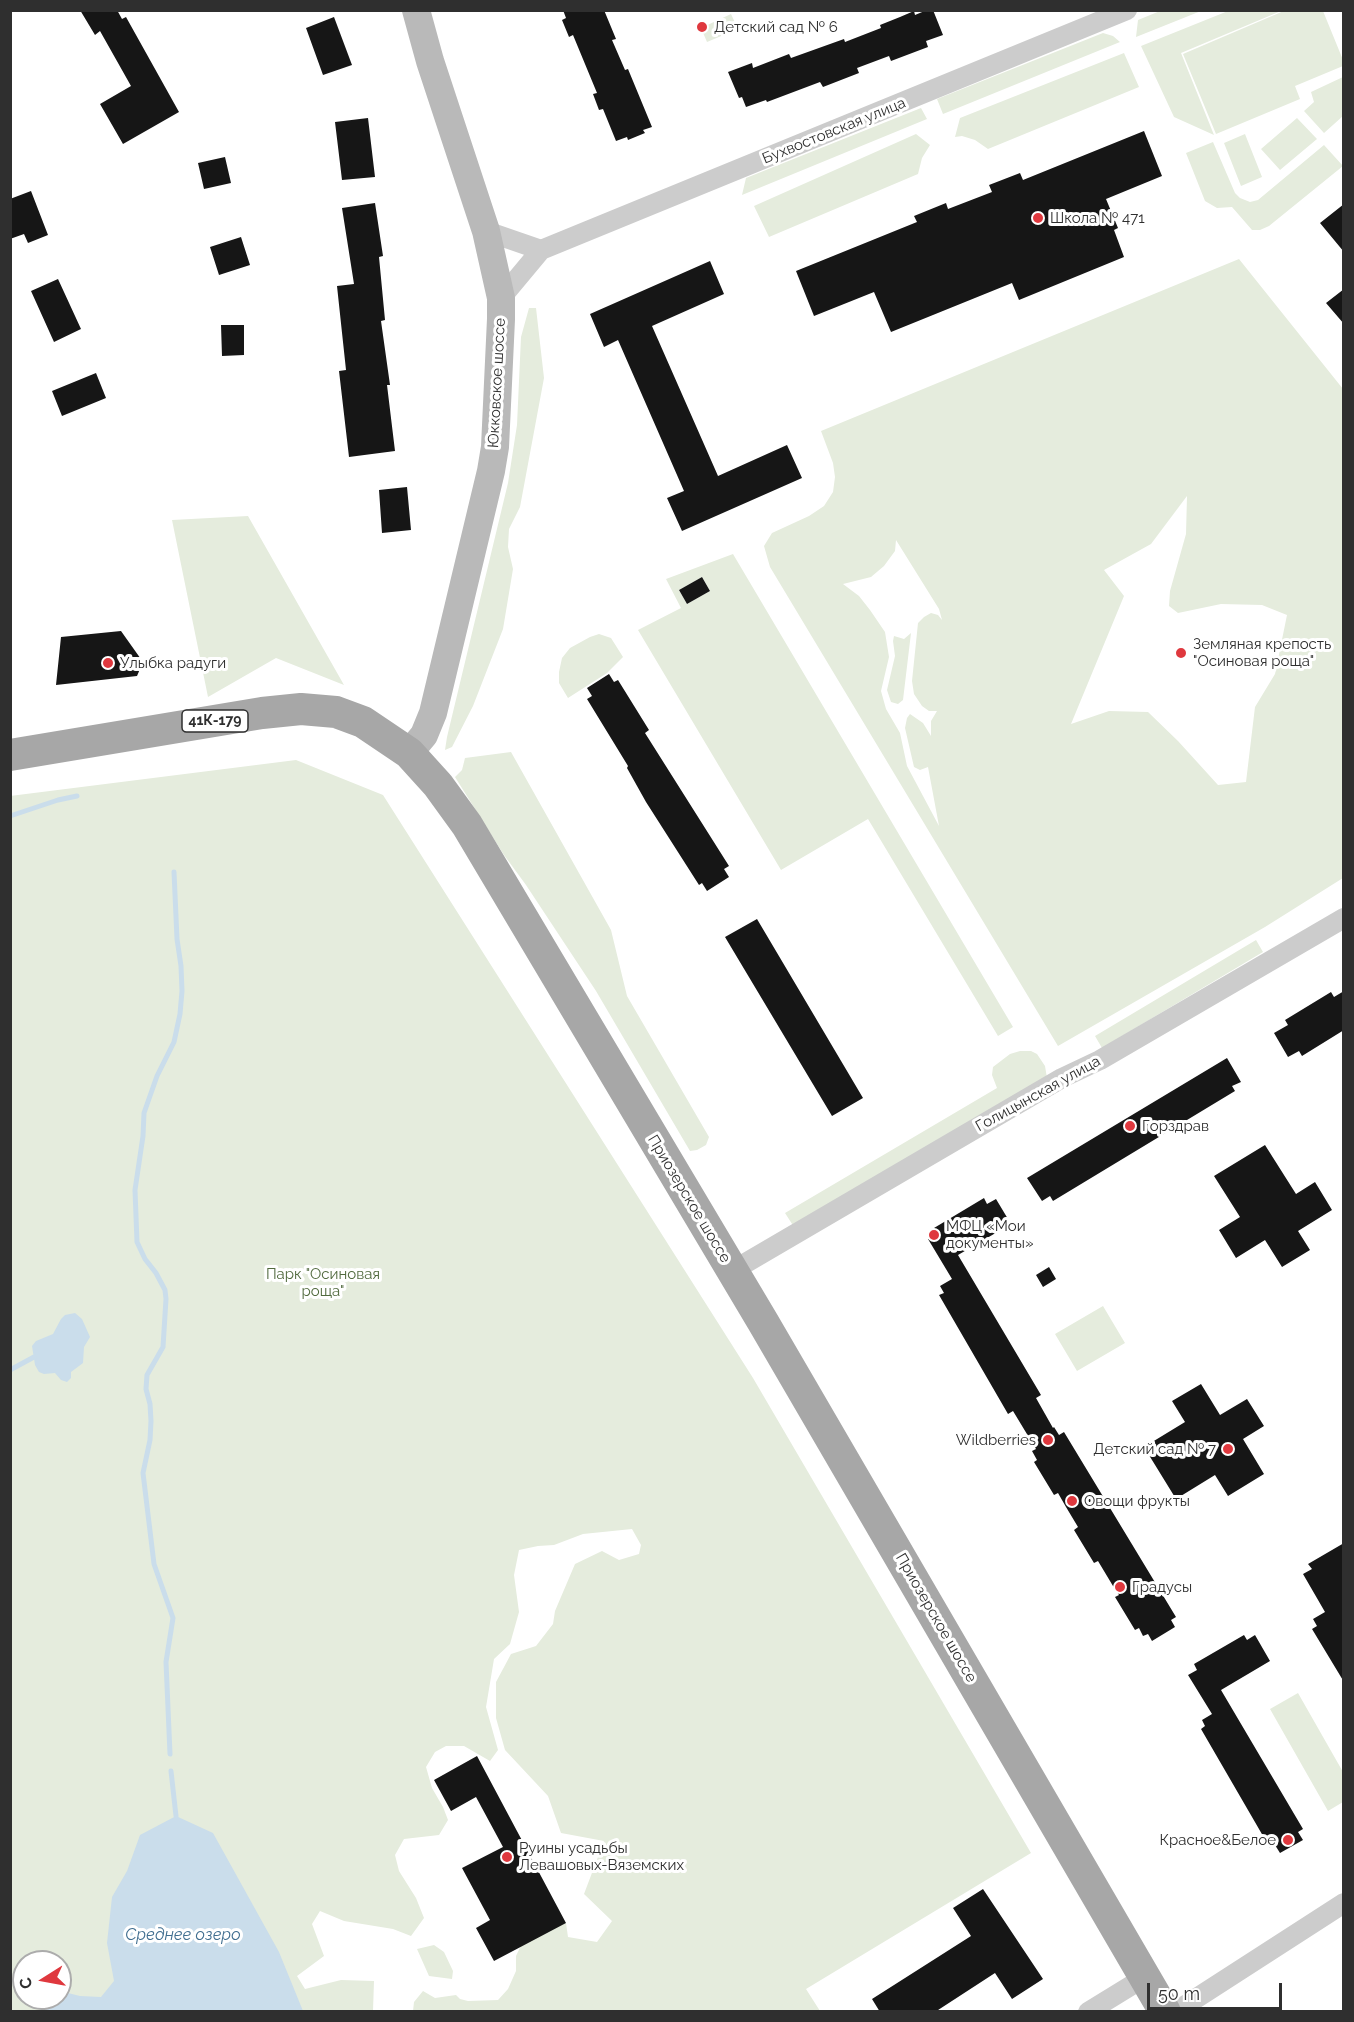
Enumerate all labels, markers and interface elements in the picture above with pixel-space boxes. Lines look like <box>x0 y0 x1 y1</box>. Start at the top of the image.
place label: Детский сад № 6 <box>714 18 838 36</box>
marker: Детский сад № 6 <box>695 20 709 34</box>
street label: Бухвостовская улица <box>760 94 908 168</box>
place label: Школа № 471 <box>1050 209 1145 227</box>
marker: Школа № 471 <box>1031 211 1045 225</box>
street label: Юкковское шоссе <box>485 318 509 448</box>
place label: Земляная крепость "Осиновая роща" <box>1193 635 1331 670</box>
marker: Земляная крепость "Осиновая роща" <box>1174 646 1188 660</box>
place label: Улыбка радуги <box>120 654 226 672</box>
marker: Улыбка радуги <box>101 656 115 670</box>
road number: 41К-179 <box>182 710 248 732</box>
street label: Голицынская улица <box>972 1052 1104 1136</box>
place label: Горздрав <box>1142 1117 1209 1135</box>
marker: Горздрав <box>1123 1119 1137 1133</box>
street label: Приозерское шоссе <box>644 1132 734 1266</box>
place label: МФЦ «Мои документы» <box>946 1217 1034 1252</box>
marker: МФЦ «Мои документы» <box>927 1228 941 1242</box>
park label: Парк "Осиновая роща" <box>266 1265 380 1300</box>
place label: Wildberries <box>956 1431 1036 1449</box>
marker: Wildberries <box>1041 1433 1055 1447</box>
place label: Детский сад № 7 <box>1093 1440 1216 1458</box>
marker: Детский сад № 7 <box>1221 1442 1235 1456</box>
place label: Овощи фрукты <box>1084 1492 1190 1510</box>
marker: Овощи фрукты <box>1065 1494 1079 1508</box>
street label: Приозерское шоссе <box>892 1550 980 1686</box>
place label: Градусы <box>1132 1578 1192 1596</box>
marker: Градусы <box>1113 1580 1127 1594</box>
place label: Красное&Белое <box>1159 1831 1276 1849</box>
marker: Красное&Белое <box>1281 1833 1295 1847</box>
place label: Руины усадьбы Левашовых-Вяземских <box>519 1839 684 1874</box>
marker: Руины усадьбы Левашовых-Вяземских <box>500 1850 514 1864</box>
water label: Среднее озеро <box>125 1925 241 1945</box>
north arrow <box>12 1950 72 2010</box>
scale bar <box>1150 1971 1285 2009</box>
text: С <box>15 1976 36 1990</box>
text: 50 m <box>1158 1983 1200 2004</box>

